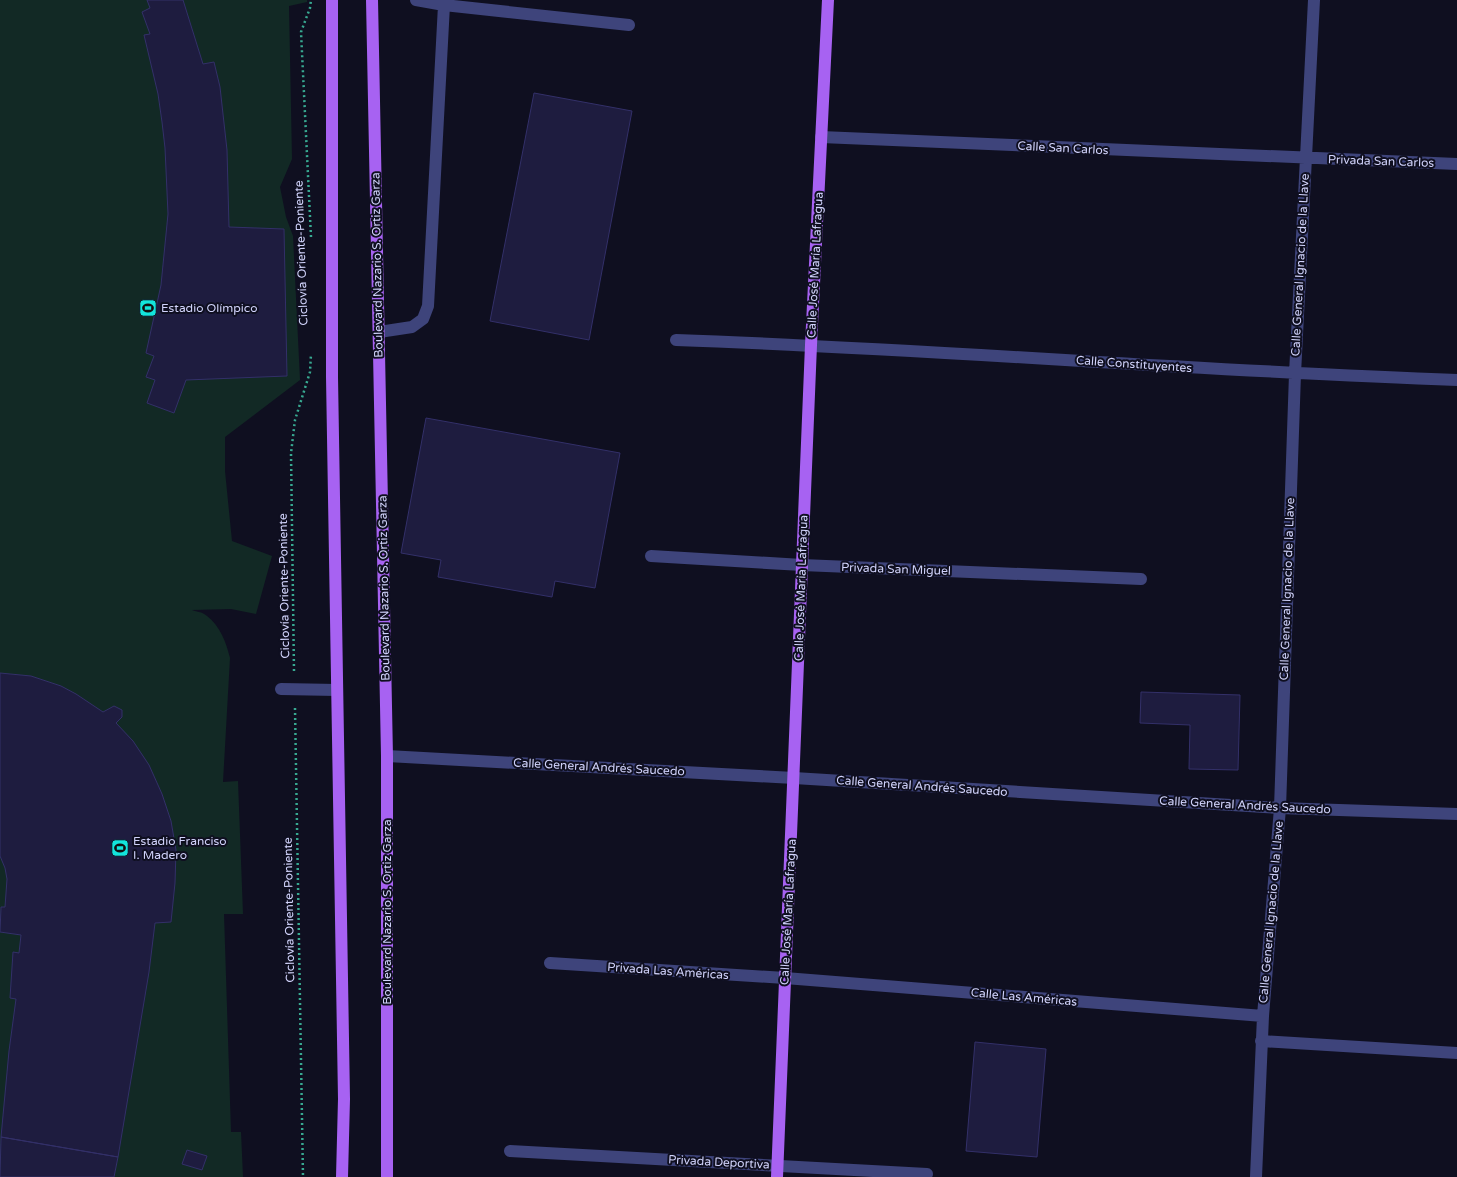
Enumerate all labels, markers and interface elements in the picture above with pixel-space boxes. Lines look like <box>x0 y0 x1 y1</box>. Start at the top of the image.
street label: Calle San Carlos <box>1017 139 1109 157</box>
street label: Privada San Carlos <box>1328 152 1435 170</box>
street label: Boulevard Nazario S. Ortiz Garza <box>368 172 386 358</box>
street label: Calle General Ignacio de la Llave <box>1288 173 1312 357</box>
street label: Ciclovía Oriente-Poniente <box>291 180 311 326</box>
street label: Calle José María Lafragua <box>804 192 826 338</box>
sports icon: Estadio Olímpico <box>138 298 158 318</box>
place label: Estadio Olímpico <box>161 301 257 315</box>
street label: Calle Constituyentes <box>1076 353 1193 375</box>
street label: Boulevard Nazario S. Ortiz Garza <box>375 495 393 681</box>
street label: Calle General Ignacio de la Llave <box>1277 497 1297 681</box>
street label: Ciclovía Oriente-Poniente <box>276 513 292 659</box>
street label: Calle José María Lafragua <box>791 515 811 661</box>
street label: Privada San Miguel <box>841 560 951 578</box>
street label: Calle General Andrés Saucedo <box>513 756 685 778</box>
street label: Calle General Andrés Saucedo <box>836 773 1008 799</box>
street label: Calle General Andrés Saucedo <box>1159 794 1331 816</box>
street label: Boulevard Nazario S. Ortiz Garza <box>380 819 394 1005</box>
street label: Calle General Ignacio de la Llave <box>1256 820 1286 1004</box>
place label: Estadio Franciso I. Madero <box>133 834 227 862</box>
street label: Ciclovía Oriente-Poniente <box>281 837 297 983</box>
sports icon: Estadio Franciso I. Madero <box>110 838 130 858</box>
street label: Calle José María Lafragua <box>777 839 799 985</box>
street label: Privada Las Américas <box>607 960 729 982</box>
street label: Calle Las Américas <box>970 985 1078 1009</box>
street label: Privada Deportiva <box>668 1152 770 1172</box>

